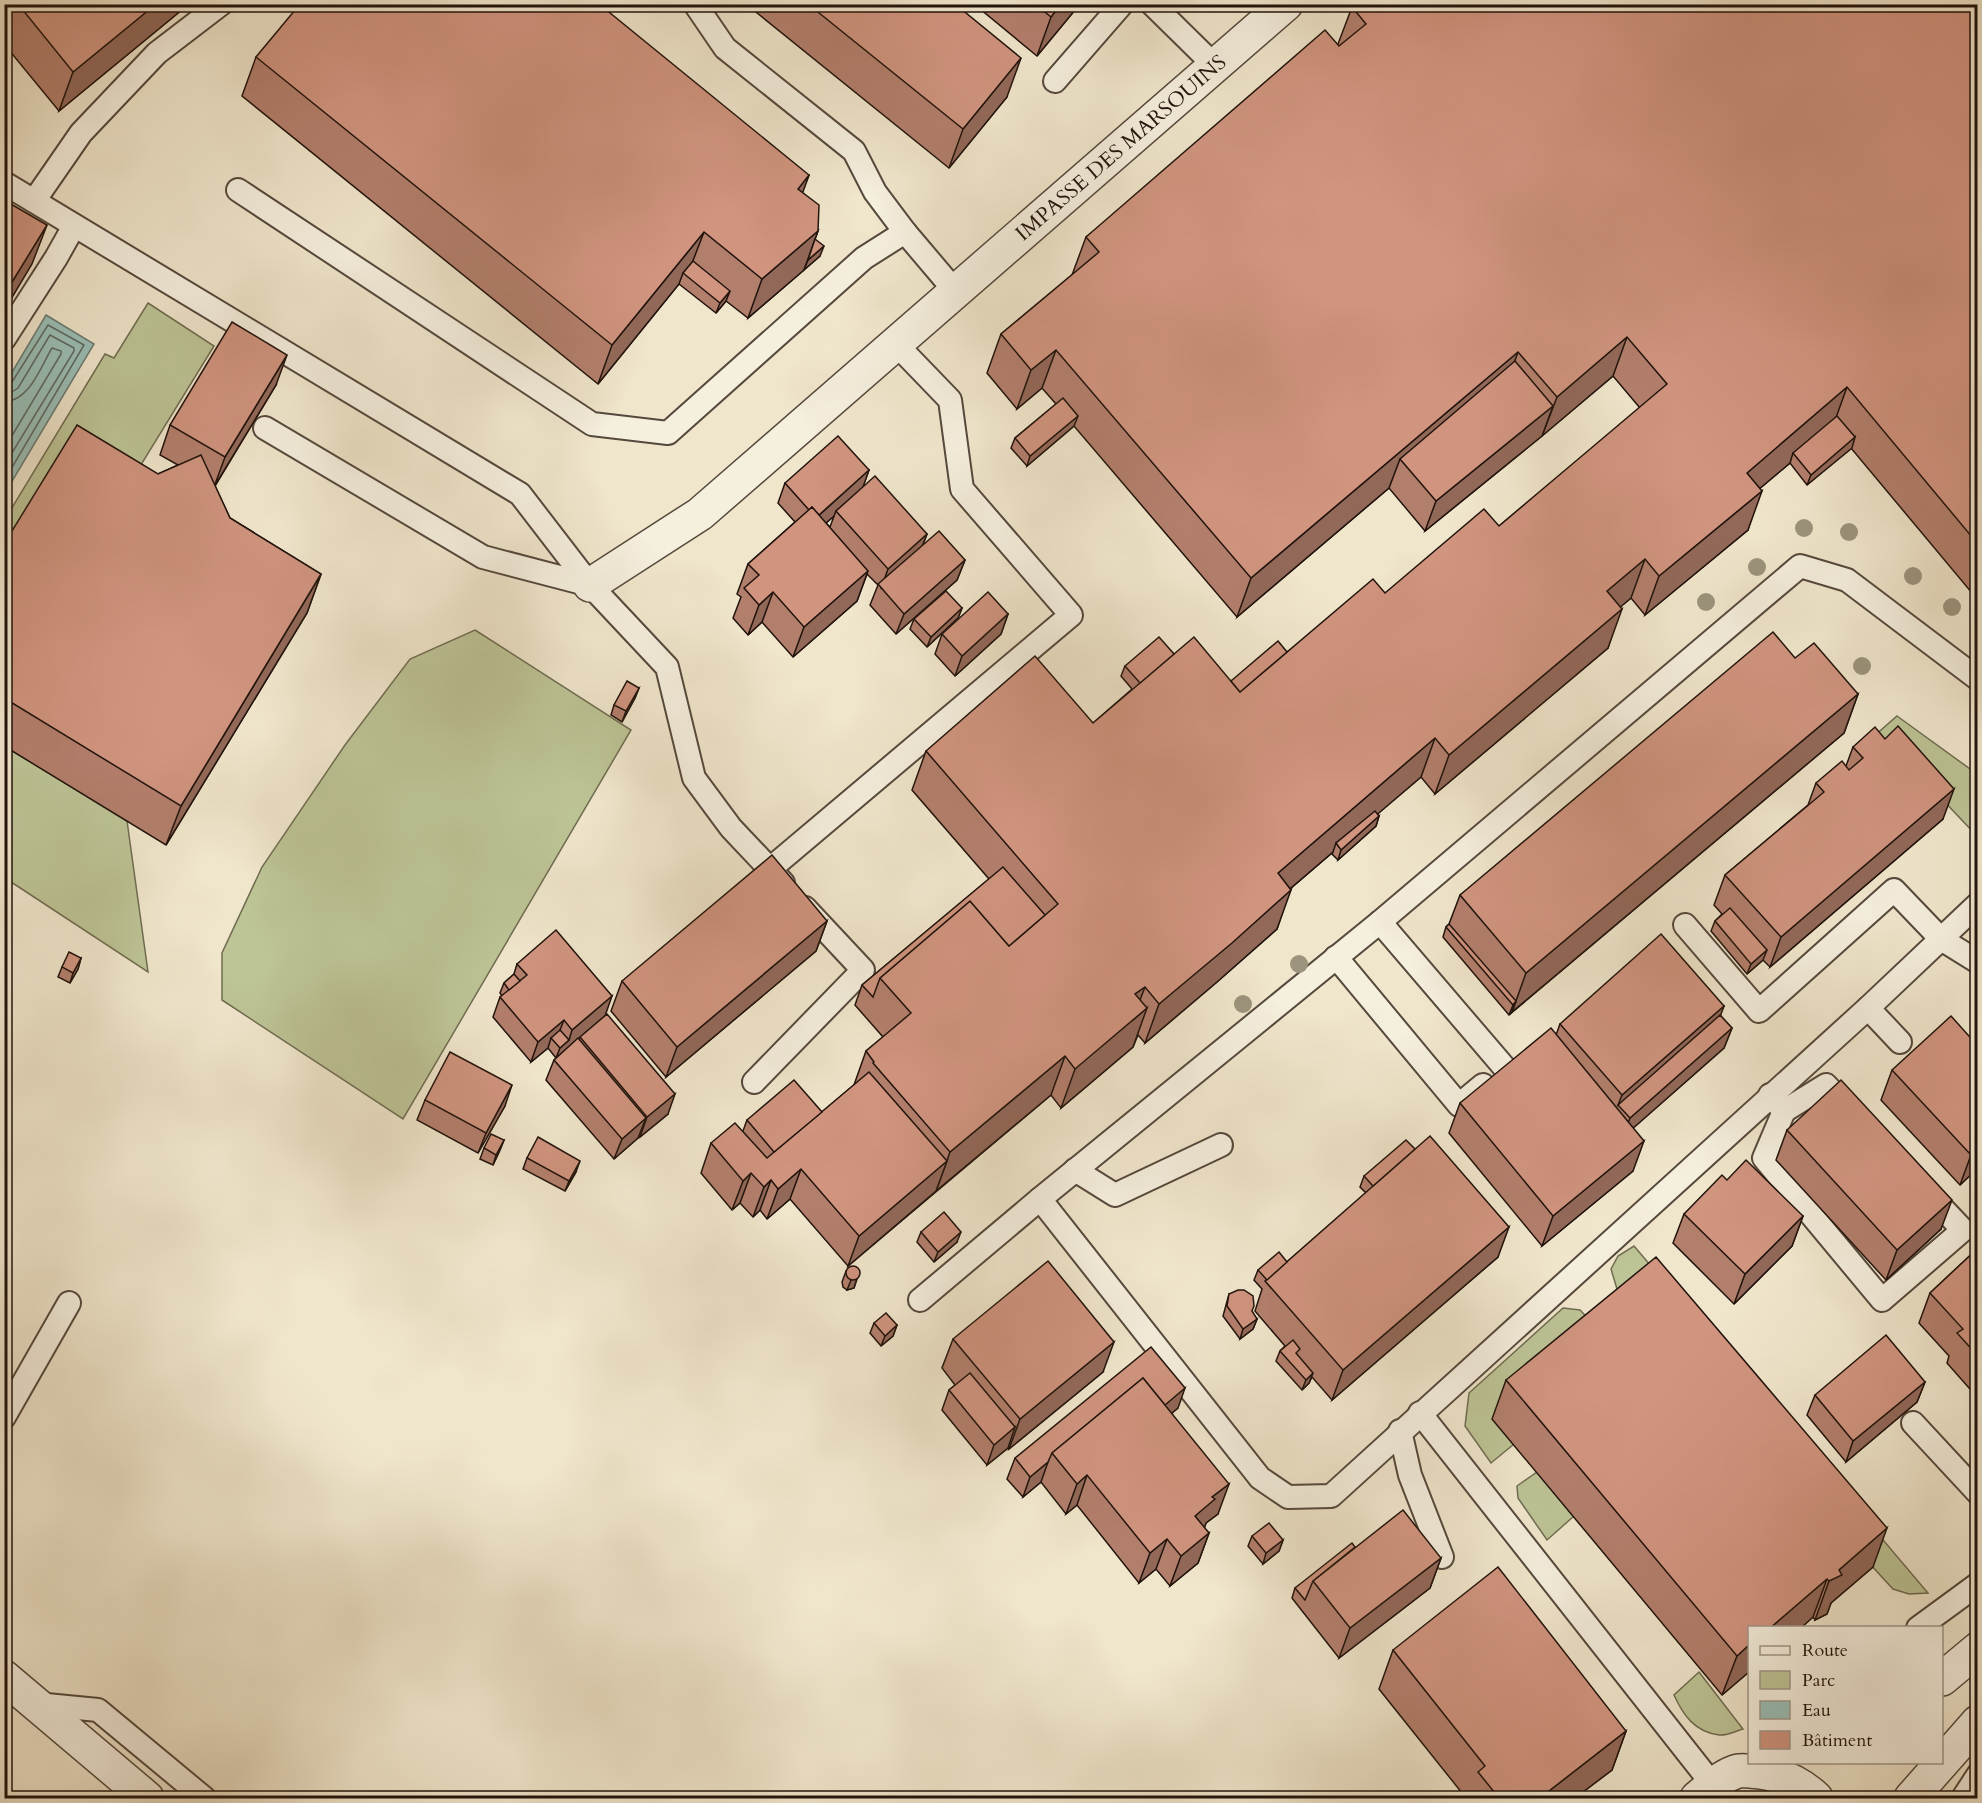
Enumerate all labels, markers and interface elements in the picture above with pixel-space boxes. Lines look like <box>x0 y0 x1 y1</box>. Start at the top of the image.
street label: IMPASSE DES MARSOUINS <box>1009 48 1233 248</box>
legend <box>1748 1626 1943 1764</box>
text: Route <box>1802 1638 1848 1663</box>
text: Parc <box>1802 1668 1835 1693</box>
text: Eau <box>1802 1698 1831 1723</box>
text: Bâtiment <box>1802 1728 1872 1753</box>

